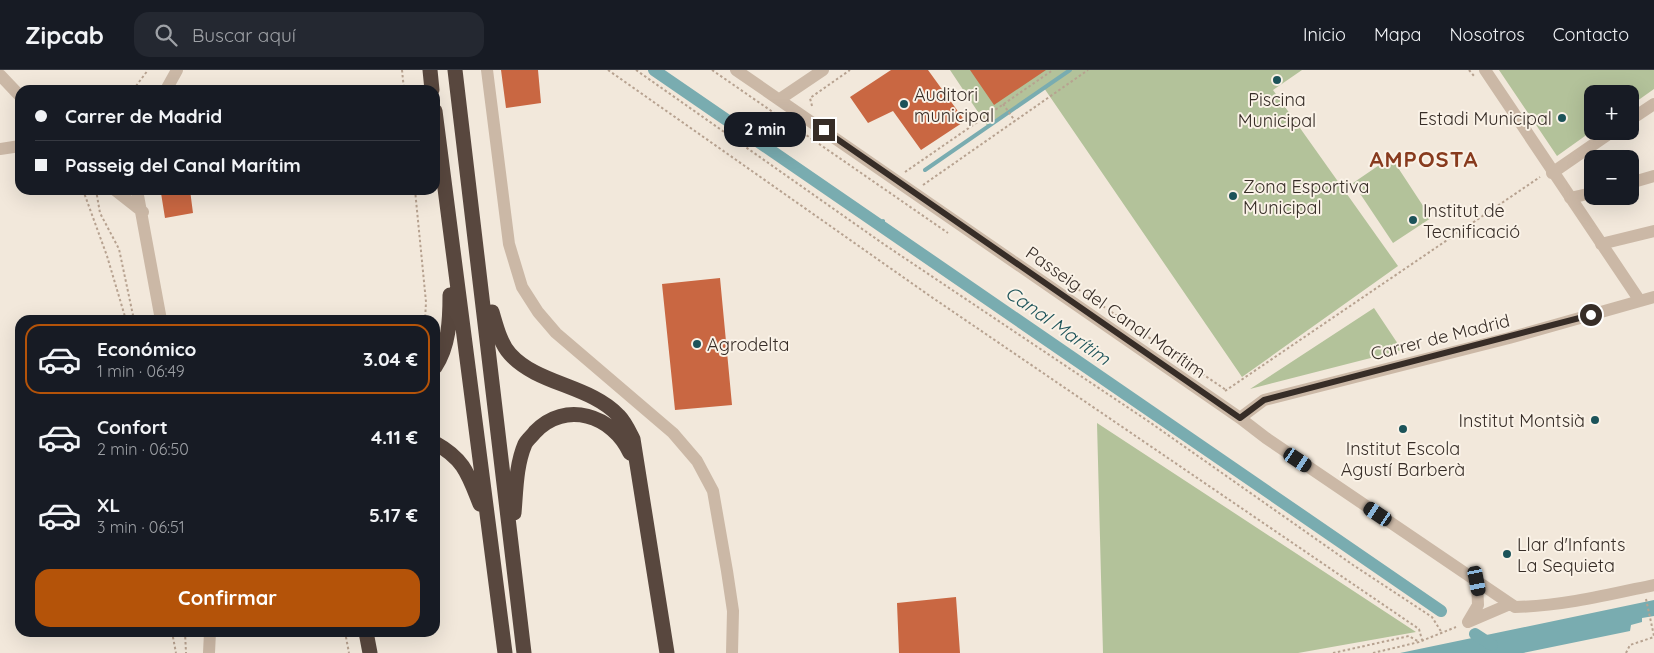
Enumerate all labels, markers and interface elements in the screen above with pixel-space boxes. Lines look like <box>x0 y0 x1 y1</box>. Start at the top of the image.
search box <box>134 12 484 57</box>
text: Zipcab <box>25 20 104 50</box>
icon: search <box>152 21 180 49</box>
text: Buscar aquí <box>192 23 296 47</box>
text: Inicio <box>1303 23 1346 46</box>
text: Mapa <box>1374 23 1422 46</box>
text: Nosotros <box>1450 23 1525 46</box>
text: Contacto <box>1553 23 1629 46</box>
marker: Piscina Municipal <box>1271 74 1283 86</box>
place label: Auditori municipal <box>914 83 994 127</box>
map controls <box>1584 85 1639 205</box>
button: + <box>1584 85 1639 140</box>
place label: Piscina Municipal <box>1238 88 1316 132</box>
marker: Auditori municipal <box>898 98 910 110</box>
text: Carrer de Madrid <box>65 104 222 128</box>
place label: Estadi Municipal <box>1418 107 1552 130</box>
callout: 2 min <box>724 112 806 148</box>
marker: Estadi Municipal <box>1556 112 1568 124</box>
text: 2 min <box>744 119 786 139</box>
route end <box>813 119 835 141</box>
district label: AMPOSTA <box>1370 145 1478 173</box>
button: − <box>1584 150 1639 205</box>
text: Passeig del Canal Marítim <box>65 153 301 177</box>
place label: Zona Esportiva Municipal <box>1243 175 1369 219</box>
marker: Zona Esportiva Municipal <box>1227 190 1239 202</box>
place label: Institut de Tecnificació <box>1423 199 1520 243</box>
marker: Institut de Tecnificació <box>1407 214 1419 226</box>
street label: Passeig del Canal Marítim <box>1022 242 1210 382</box>
water label: Canal Marítim <box>1001 281 1115 369</box>
route start <box>1580 304 1602 326</box>
street label: Carrer de Madrid <box>1368 309 1512 365</box>
place label: Agrodelta <box>707 333 789 356</box>
icon: car <box>37 337 82 382</box>
text: Económico <box>97 337 196 361</box>
marker: Agrodelta <box>691 338 703 350</box>
text: 3.04 € <box>363 347 418 371</box>
text: 1 min · 06:49 <box>97 361 185 381</box>
place label: Institut Montsià <box>1459 409 1585 432</box>
marker: Institut Montsià <box>1589 414 1601 426</box>
icon: car <box>37 415 82 460</box>
text: Confort <box>97 415 168 439</box>
marker: Institut Escola Agustí Barberà <box>1397 423 1409 435</box>
text: 4.11 € <box>371 425 418 449</box>
place label: Institut Escola Agustí Barberà <box>1341 437 1465 481</box>
text: 2 min · 06:50 <box>97 439 189 459</box>
car <box>1281 445 1314 475</box>
icon: car <box>37 493 82 538</box>
text: XL <box>97 493 120 517</box>
car <box>1361 499 1394 529</box>
text: 5.17 € <box>369 503 418 527</box>
text: 3 min · 06:51 <box>97 517 185 537</box>
place label: Llar d'Infants La Sequieta <box>1517 533 1625 577</box>
marker: Llar d'Infants La Sequieta <box>1501 548 1513 560</box>
car <box>1466 565 1487 597</box>
button: Confirmar <box>35 569 420 627</box>

